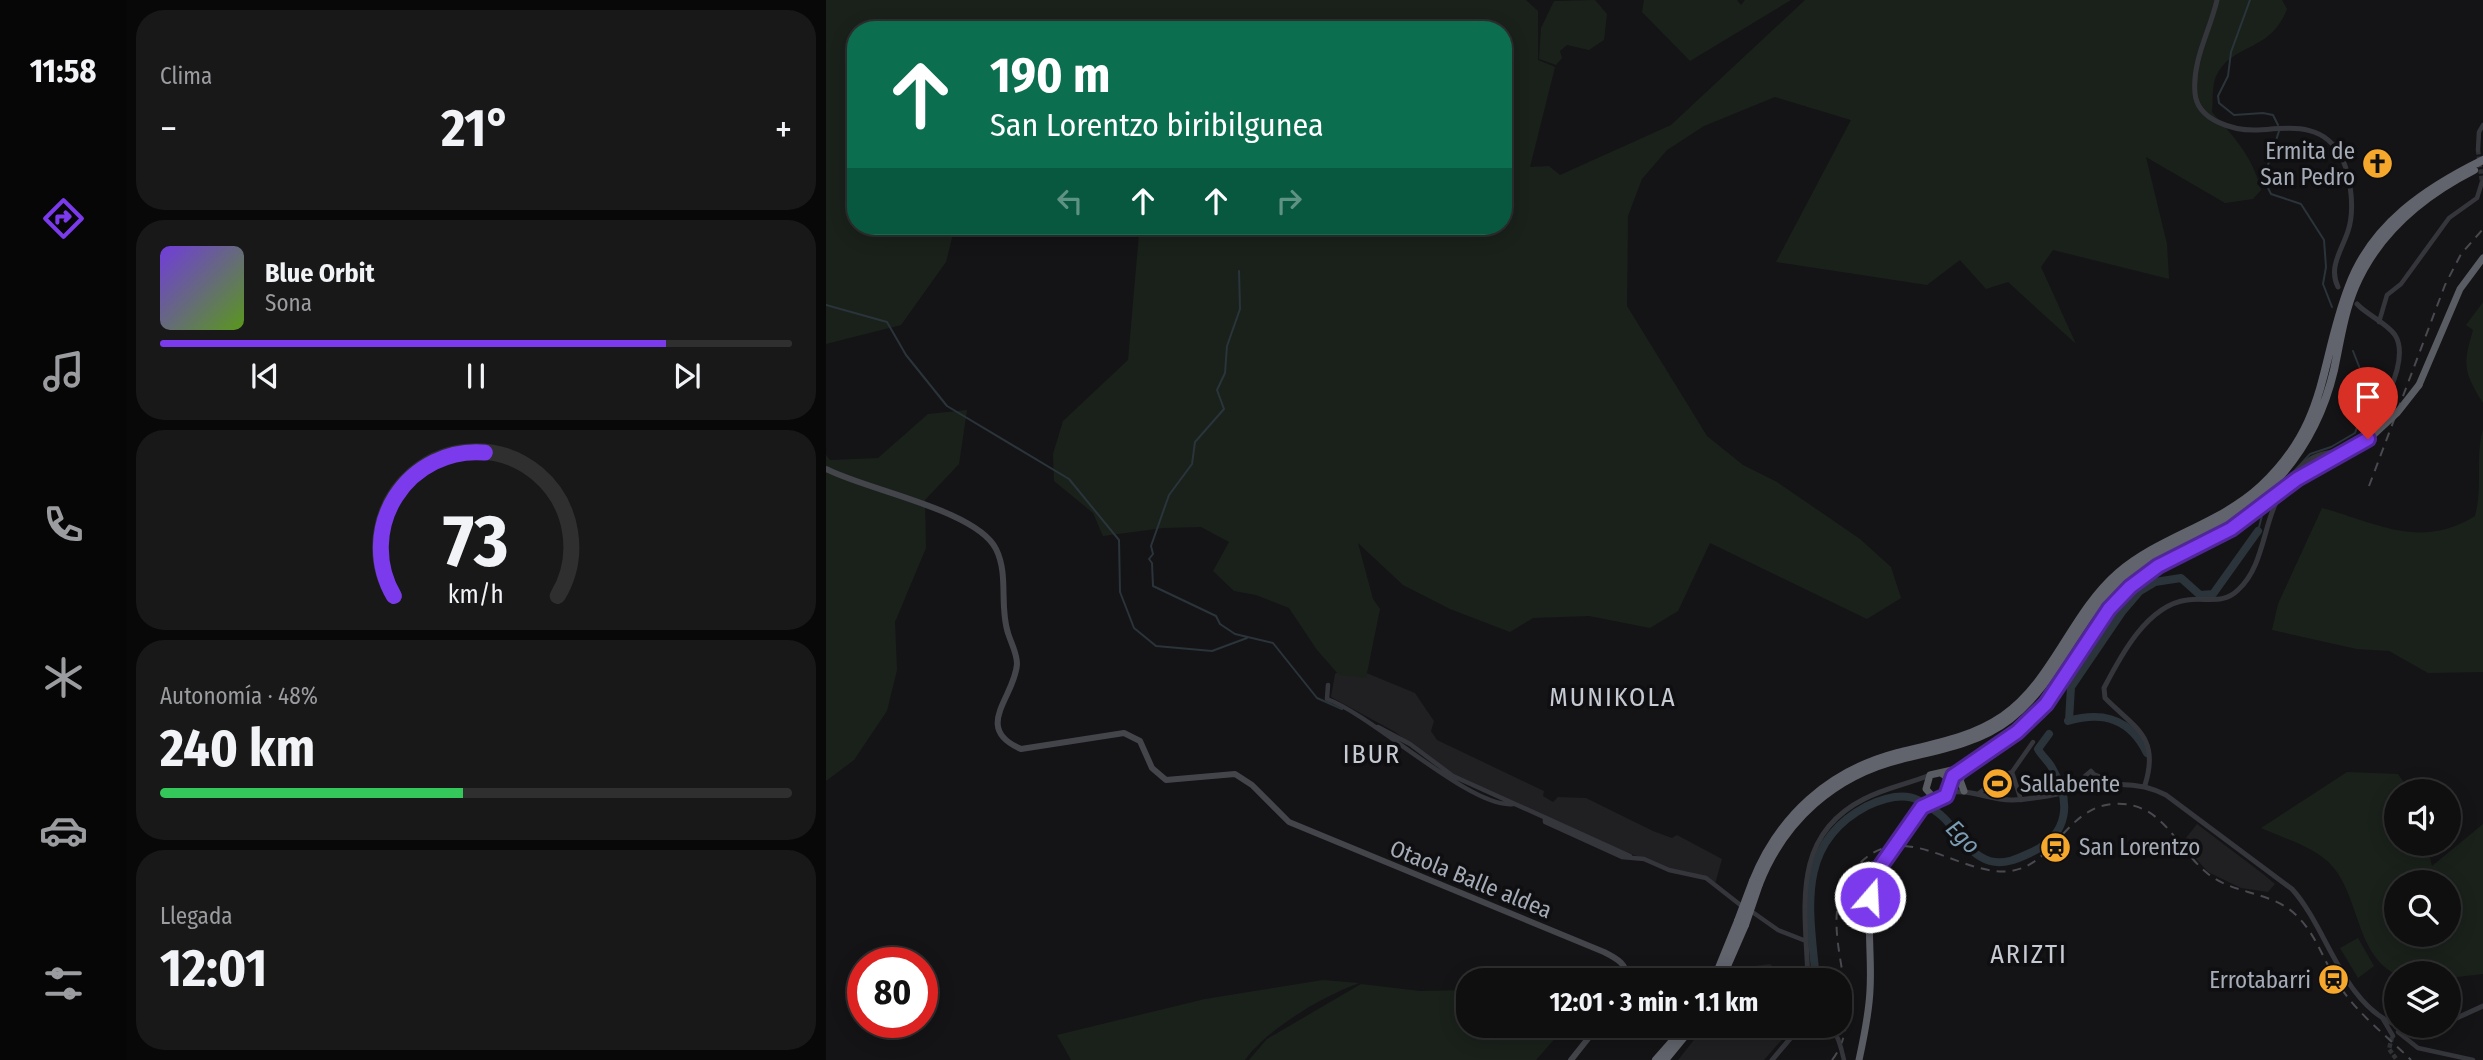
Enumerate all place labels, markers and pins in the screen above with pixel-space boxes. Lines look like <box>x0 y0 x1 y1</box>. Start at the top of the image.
place label: Ermita de San Pedro <box>2260 137 2355 191</box>
church icon: Ermita de San Pedro <box>2361 147 2395 181</box>
pin <box>2338 367 2398 439</box>
sports icon: Sallabente <box>1980 767 2014 801</box>
place label: Sallabente <box>2020 770 2120 798</box>
station icon: San Lorentzo <box>2039 830 2073 864</box>
place label: San Lorentzo <box>2079 833 2200 861</box>
station icon: Errotabarri <box>2317 963 2351 997</box>
place label: Errotabarri <box>2209 966 2311 994</box>

